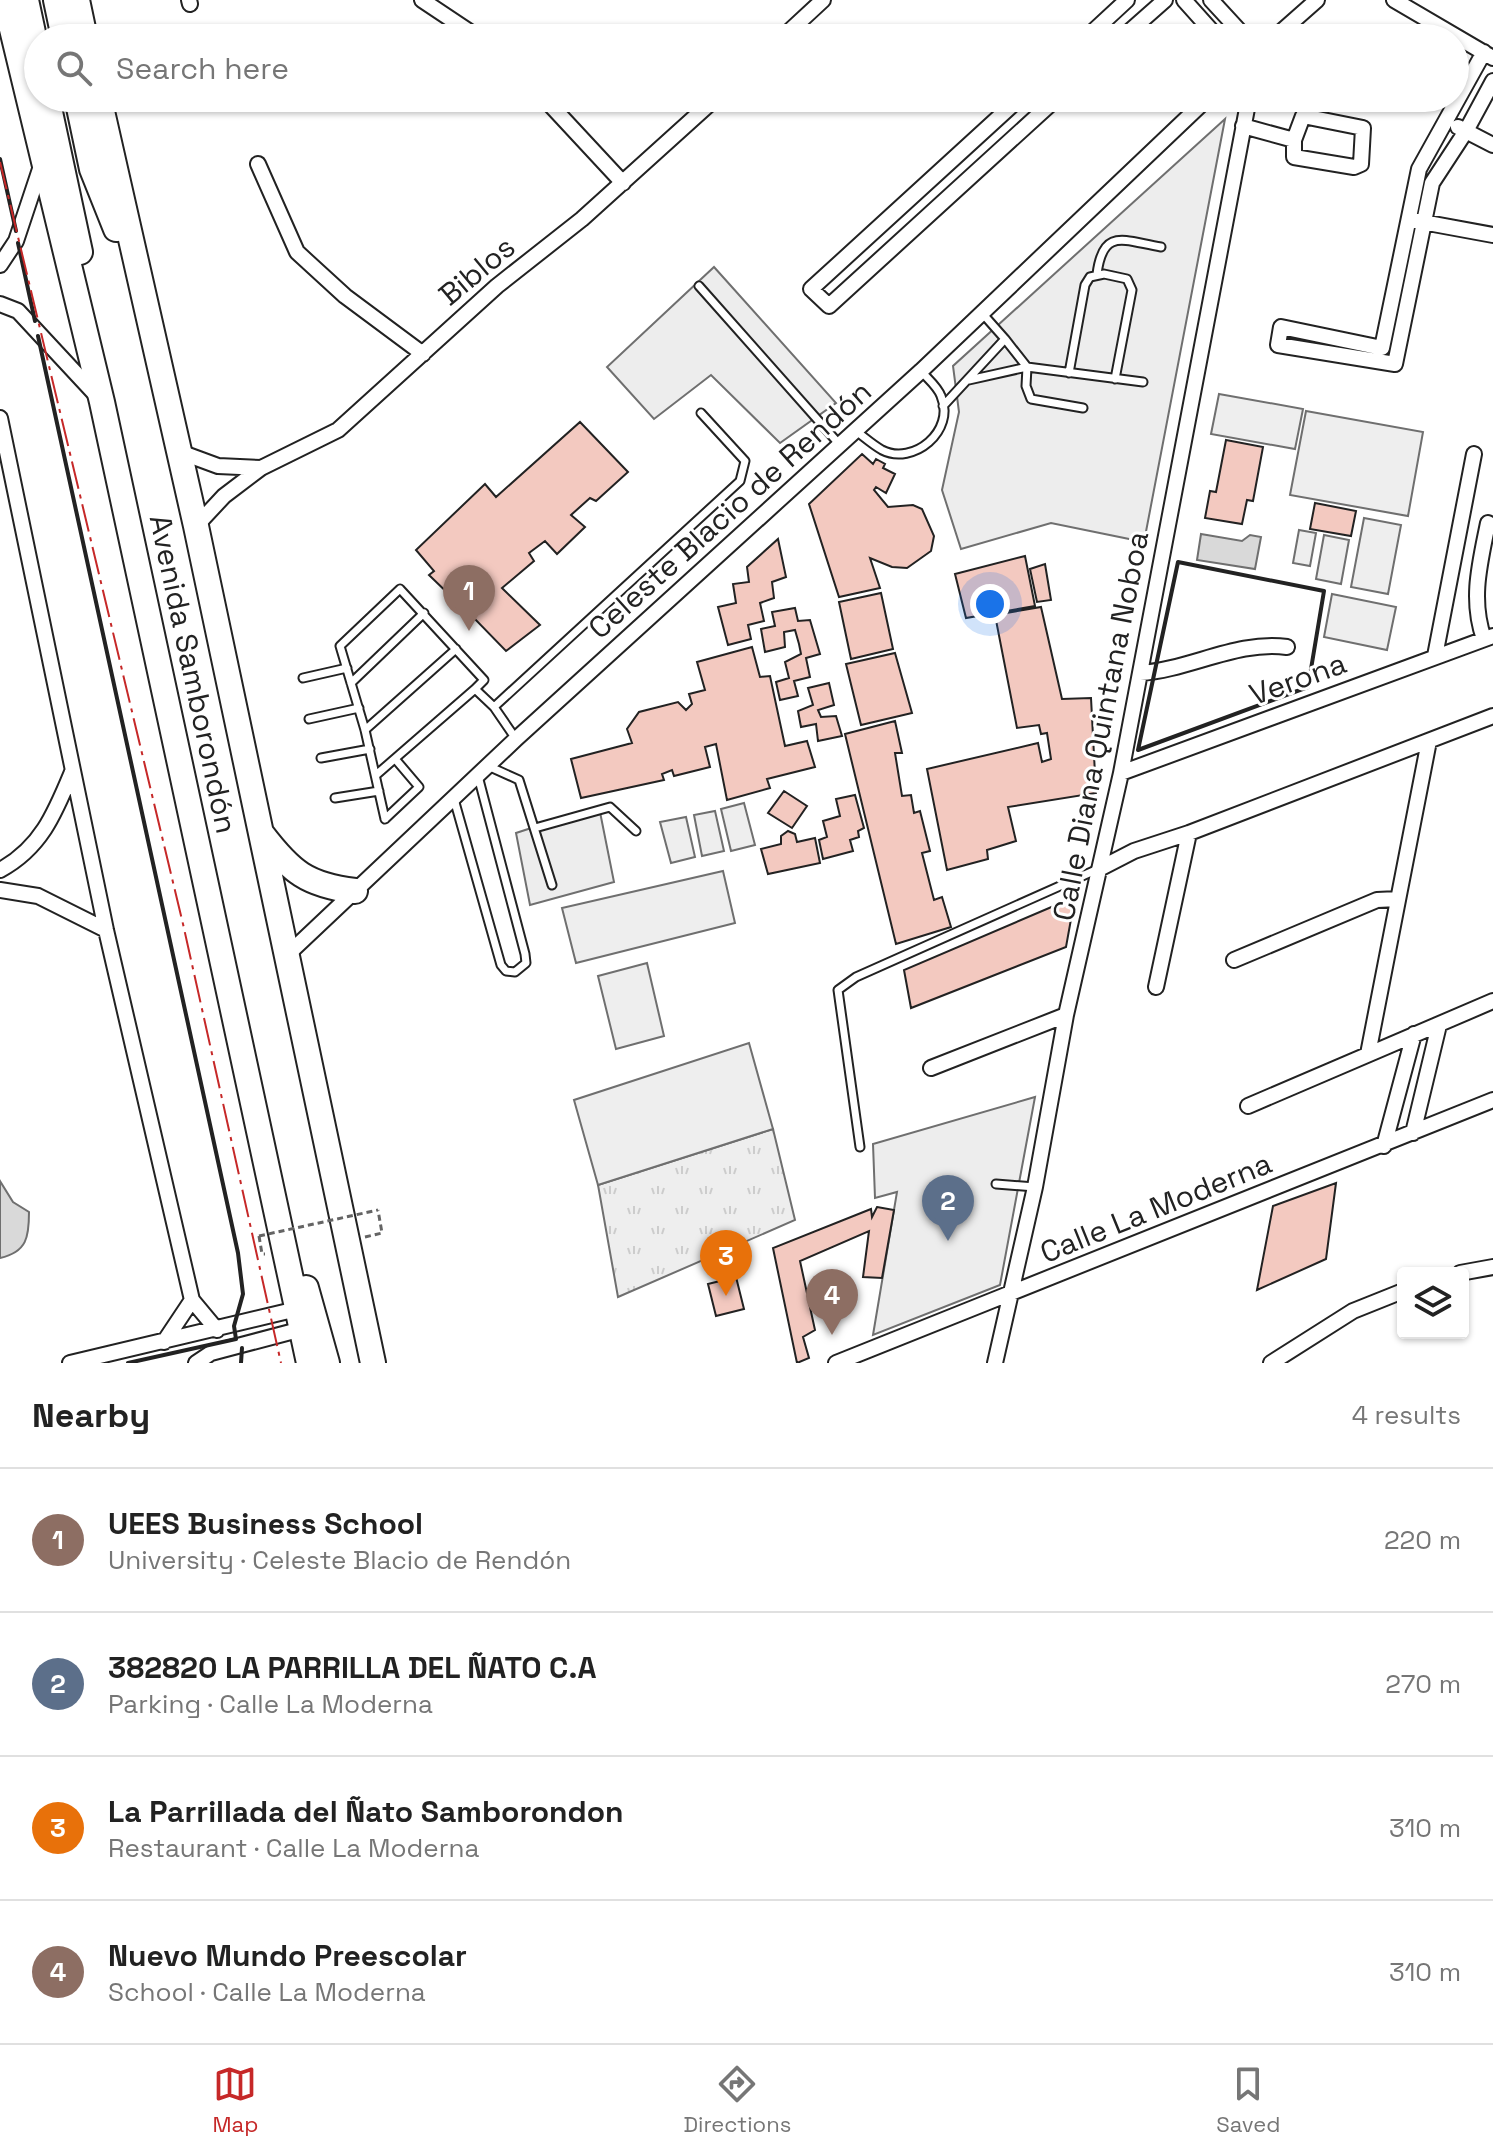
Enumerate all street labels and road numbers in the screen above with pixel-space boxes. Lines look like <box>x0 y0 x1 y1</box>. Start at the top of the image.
street label: Biblos <box>430 227 523 314</box>
street label: Celeste Blacio de Rendón <box>580 372 879 647</box>
street label: Avenida Samborondón <box>141 511 246 837</box>
street label: Calle Diana Quintana Noboa <box>1044 528 1157 924</box>
street label: Verona <box>1244 643 1352 714</box>
street label: Calle La Moderna <box>1034 1143 1277 1272</box>

